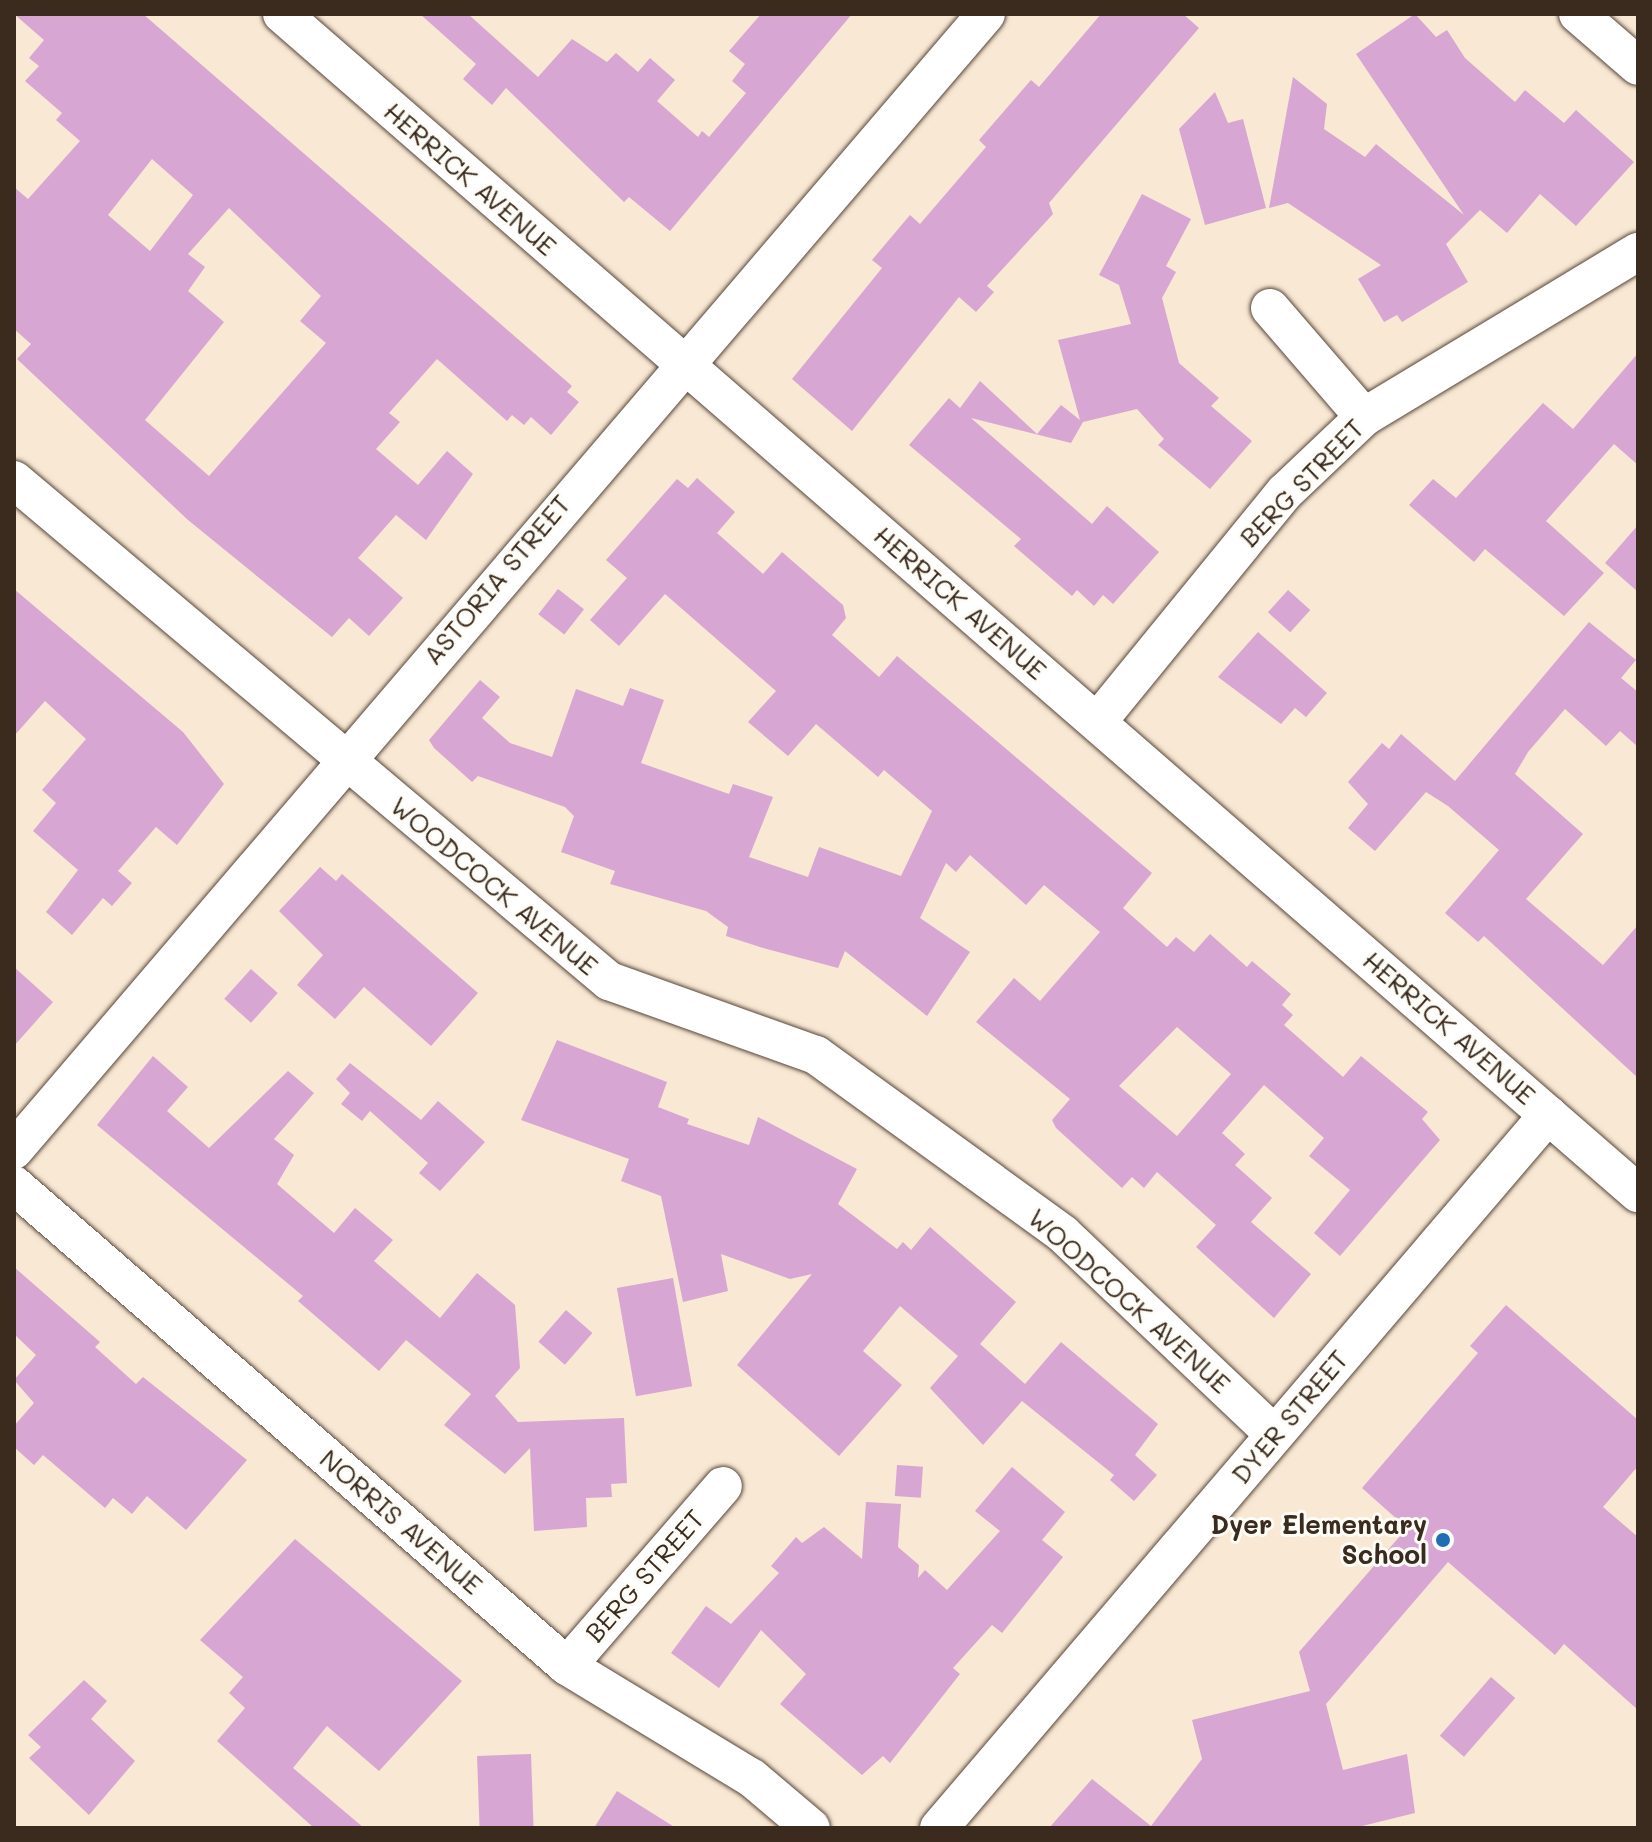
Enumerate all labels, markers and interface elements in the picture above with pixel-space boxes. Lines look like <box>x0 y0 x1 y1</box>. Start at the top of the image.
street label: HERRICK AVENUE <box>378 96 562 262</box>
street label: BERG STREET <box>1233 413 1371 553</box>
street label: ASTORIA STREET <box>417 489 577 671</box>
street label: HERRICK AVENUE <box>868 520 1052 686</box>
street label: WOODCOCK AVENUE <box>384 790 604 982</box>
street label: HERRICK AVENUE <box>1357 945 1541 1111</box>
street label: WOODCOCK AVENUE <box>1022 1202 1236 1400</box>
street label: DYER STREET <box>1225 1344 1355 1490</box>
street label: NORRIS AVENUE <box>314 1443 488 1601</box>
street label: BERG STREET <box>579 1503 711 1649</box>
place label: Dyer Elementary School <box>1210 1509 1427 1570</box>
marker: Dyer Elementary School <box>1434 1531 1452 1549</box>

